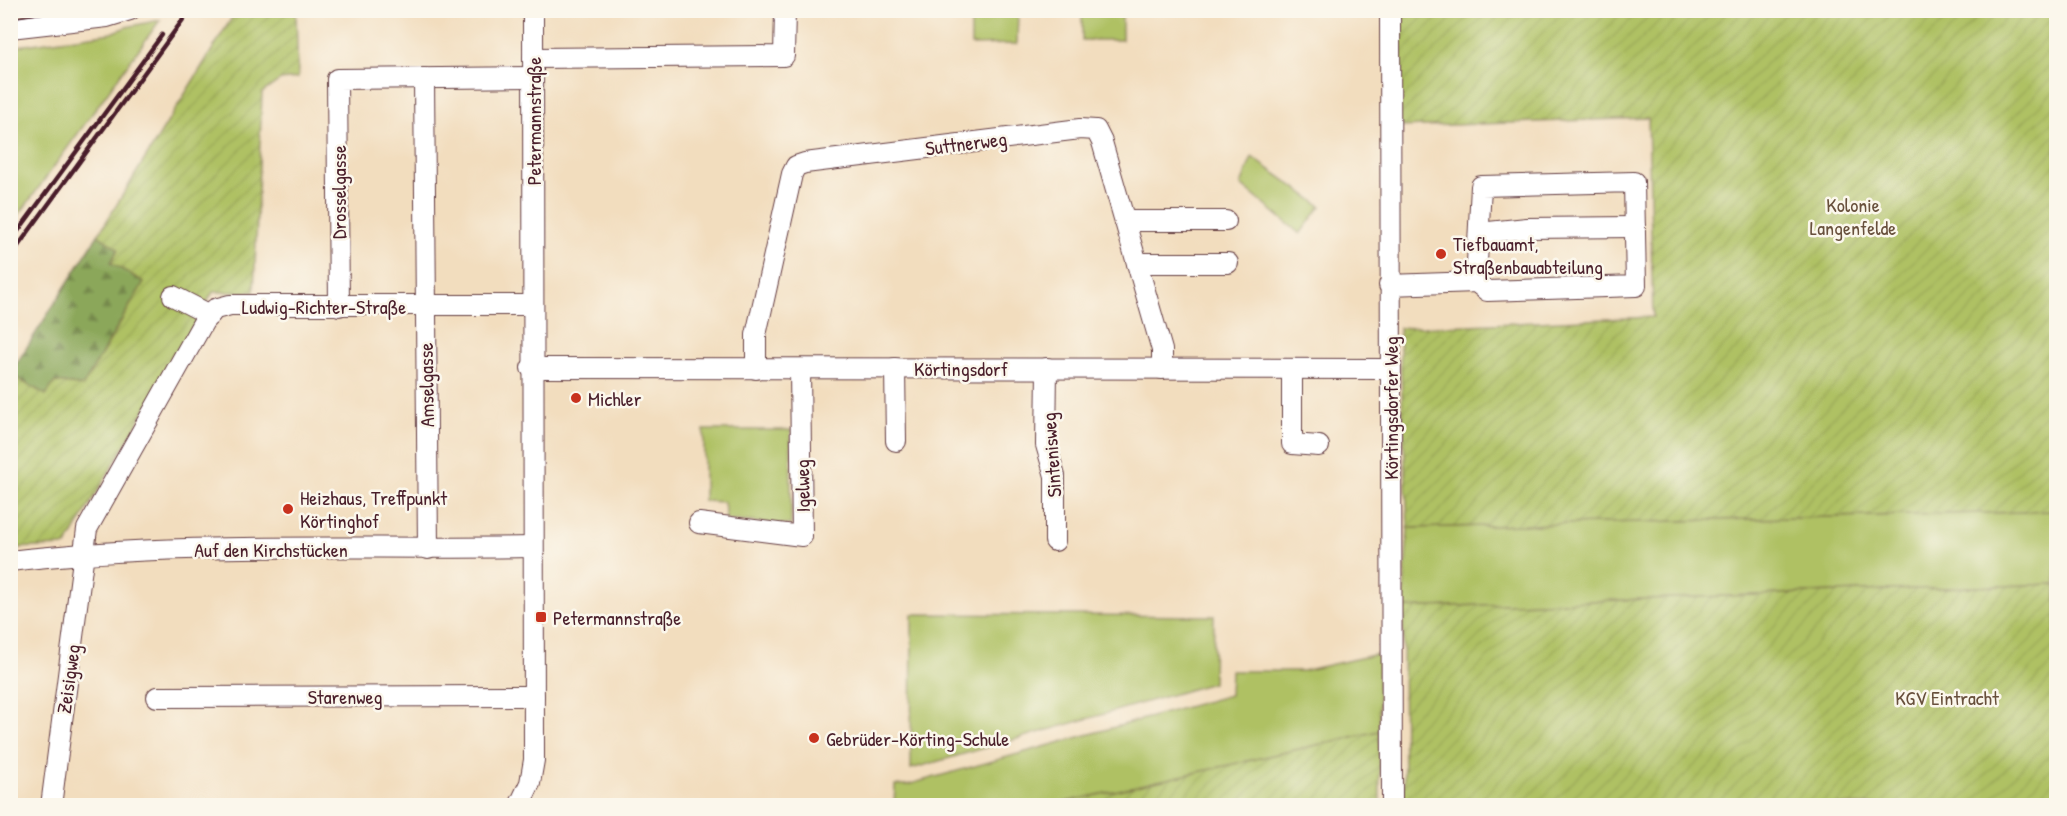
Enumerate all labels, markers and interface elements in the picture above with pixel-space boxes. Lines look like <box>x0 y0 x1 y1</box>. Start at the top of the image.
street label: Petermannstraße <box>520 57 547 185</box>
street label: Suttnerweg <box>924 125 1008 161</box>
street label: Drosselgasse <box>325 145 352 239</box>
park label: Kolonie Langenfelde <box>1810 191 1896 241</box>
place label: Tiefbauamt, Straßenbauabteilung <box>1453 230 1603 280</box>
marker: Tiefbauamt, Straßenbauabteilung <box>1434 247 1448 261</box>
street label: Ludwig-Richter-Straße <box>242 293 406 320</box>
street label: Körtingsdorfer Weg <box>1377 336 1404 480</box>
street label: Amselgasse <box>412 343 440 427</box>
street label: Körtingsdorf <box>914 355 1008 382</box>
place label: Michler <box>588 385 642 412</box>
marker: Michler <box>569 391 583 405</box>
street label: Sintenisweg <box>1035 412 1067 498</box>
street label: Igelweg <box>788 459 816 513</box>
place label: Heizhaus, Treffpunkt Körtinghof <box>300 484 448 534</box>
marker: Heizhaus, Treffpunkt Körtinghof <box>281 502 295 516</box>
street label: Auf den Kirchstücken <box>194 536 348 563</box>
place label: Petermannstraße <box>553 604 681 631</box>
marker: Petermannstraße <box>534 610 548 624</box>
street label: Zeisigweg <box>50 642 86 715</box>
street label: Starenweg <box>308 683 382 710</box>
park label: KGV Eintracht <box>1895 684 2000 711</box>
place label: Gebrüder-Körting-Schule <box>826 725 1009 752</box>
marker: Gebrüder-Körting-Schule <box>807 731 821 745</box>

